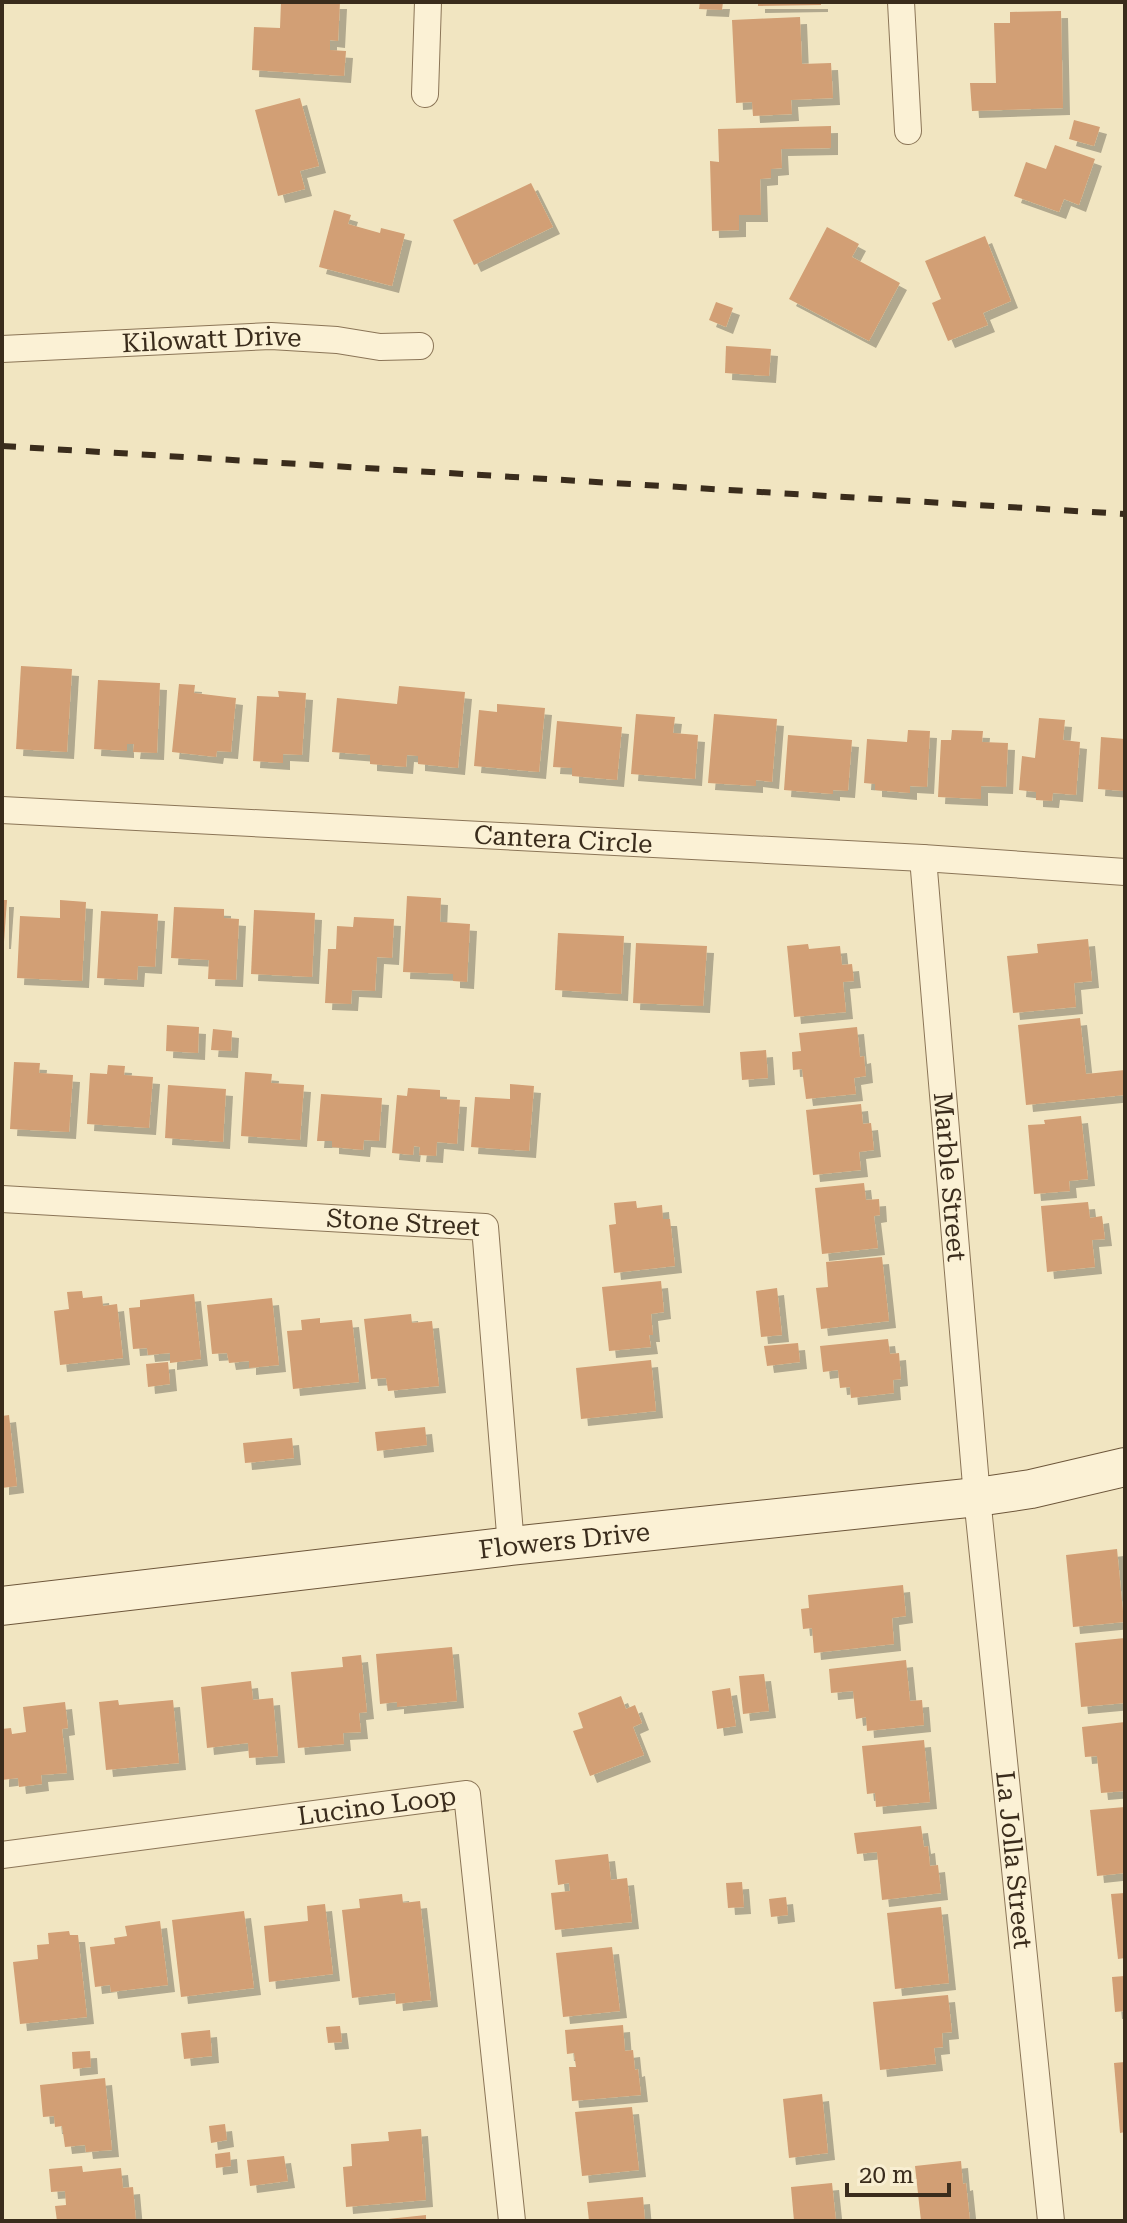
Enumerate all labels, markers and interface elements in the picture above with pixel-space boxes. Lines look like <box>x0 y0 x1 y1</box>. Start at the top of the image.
street label: Kilowatt Drive <box>121 321 302 358</box>
street label: Cantera Circle <box>473 820 653 859</box>
street label: Marble Street <box>928 1091 972 1263</box>
street label: Stone Street <box>326 1203 481 1242</box>
street label: Flowers Drive <box>477 1517 651 1565</box>
street label: La Jolla Street <box>990 1769 1038 1951</box>
street label: Lucino Loop <box>296 1781 458 1831</box>
scale bar <box>847 2147 949 2197</box>
text: 20 m <box>859 2161 914 2189</box>

